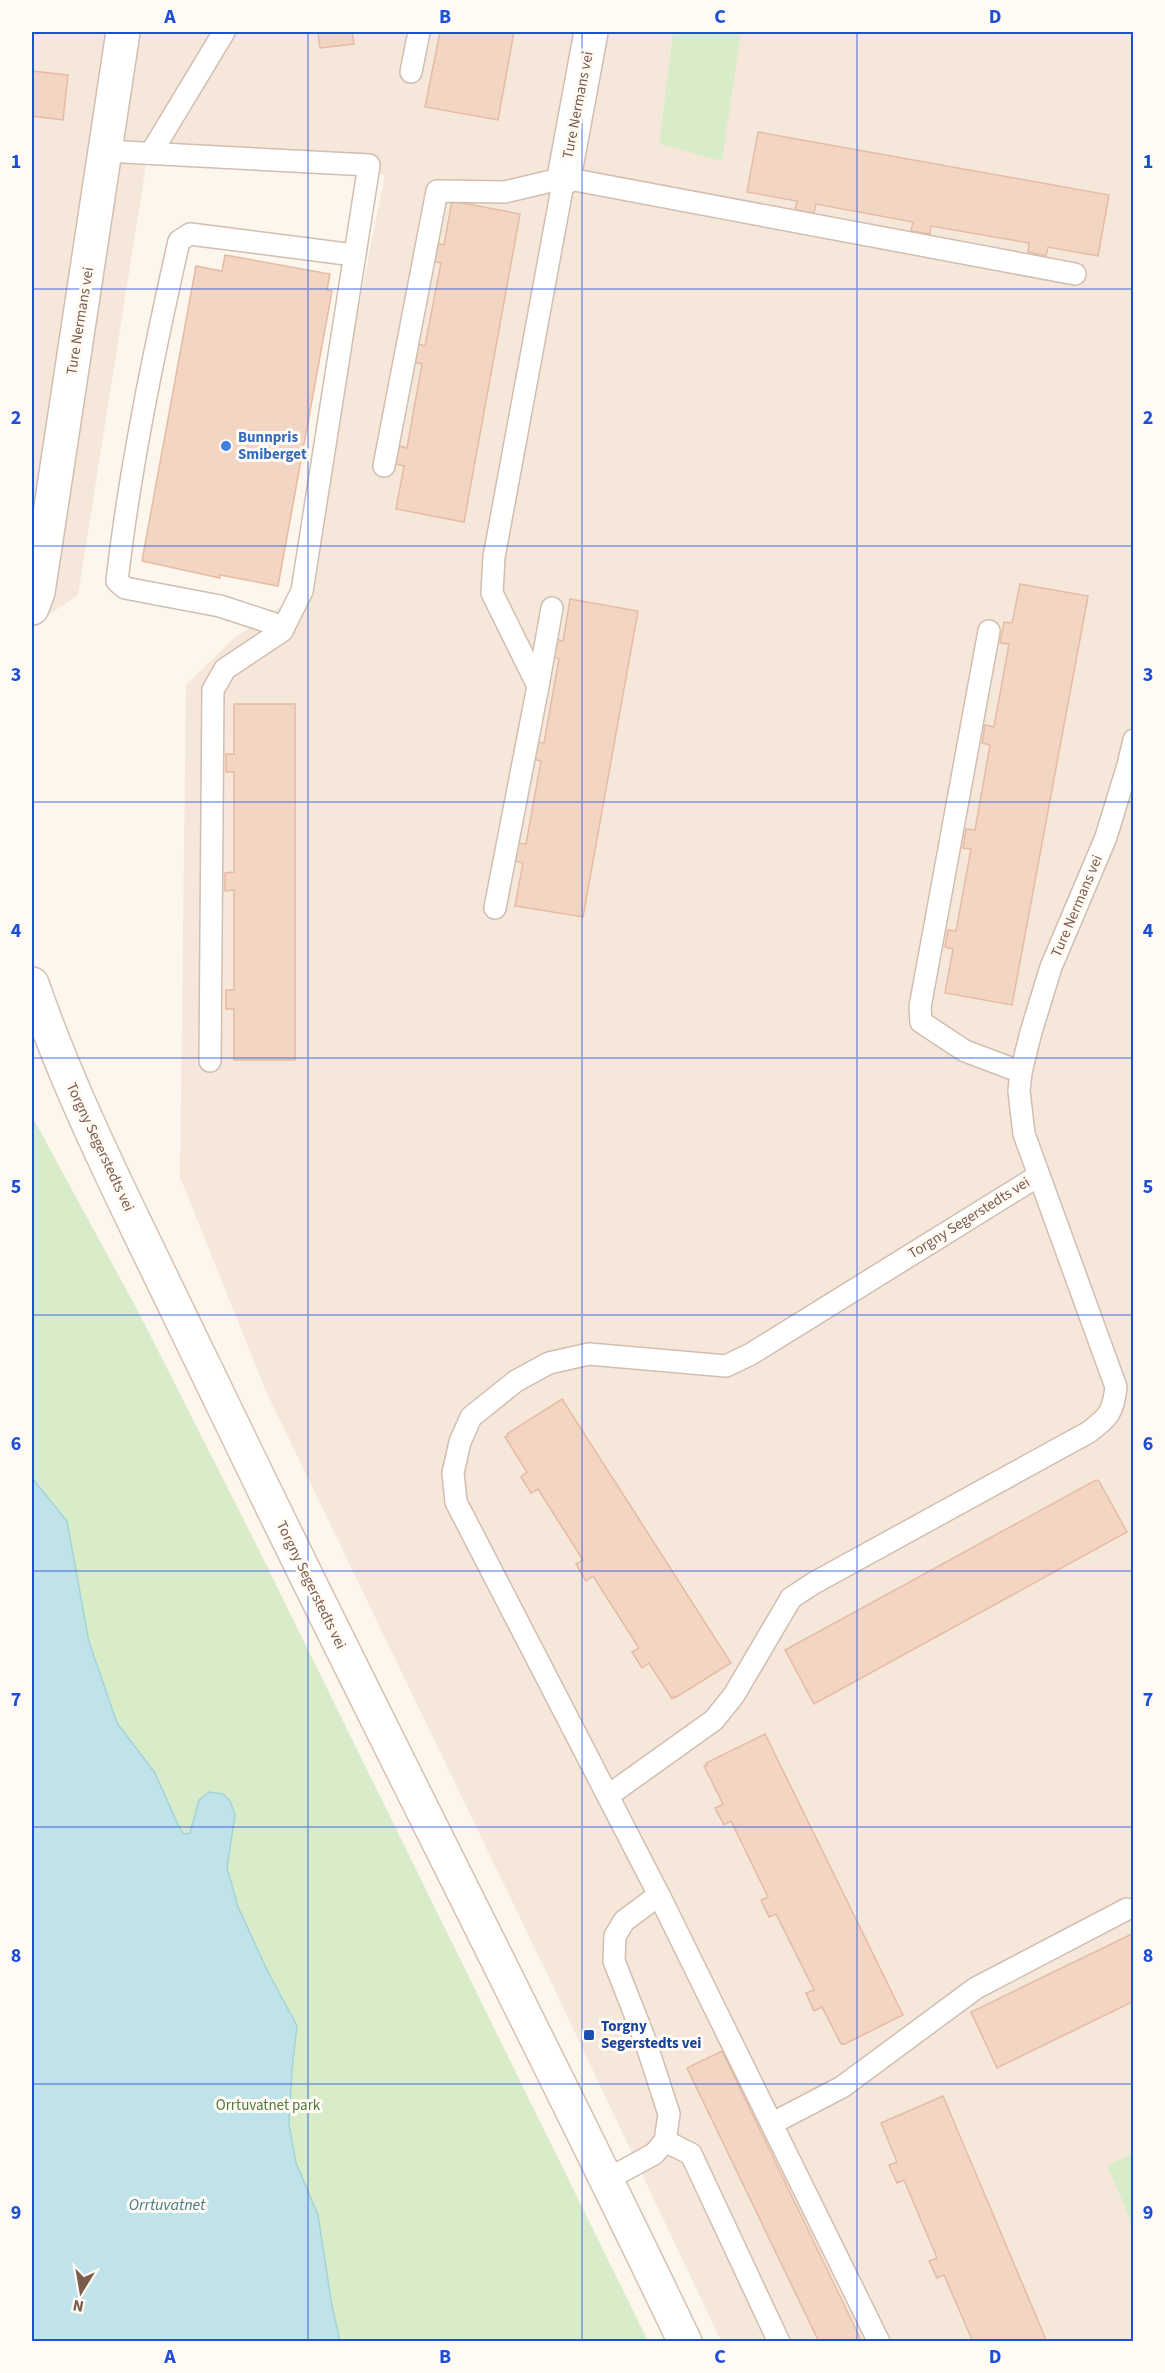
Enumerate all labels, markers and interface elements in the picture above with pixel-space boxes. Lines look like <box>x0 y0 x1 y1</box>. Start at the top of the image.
text: A <box>163 3 176 31</box>
text: B <box>439 3 451 31</box>
text: C <box>714 3 726 31</box>
text: D <box>989 3 1001 31</box>
street label: Ture Nermans vei <box>557 50 599 160</box>
text: 1 <box>11 148 21 176</box>
text: 1 <box>1143 148 1153 176</box>
street label: Ture Nermans vei <box>61 266 99 376</box>
text: 2 <box>11 404 21 432</box>
text: 2 <box>1143 404 1153 432</box>
place label: Bunnpris Smiberget <box>238 427 307 465</box>
marker: Bunnpris Smiberget <box>219 439 233 453</box>
text: 3 <box>11 661 21 689</box>
text: 3 <box>1143 661 1153 689</box>
street label: Ture Nermans vei <box>1046 852 1108 960</box>
text: 4 <box>11 917 22 945</box>
text: 4 <box>1143 917 1154 945</box>
street label: Torgny Segerstedts vei <box>61 1079 139 1215</box>
street label: Torgny Segerstedts vei <box>904 1172 1034 1264</box>
text: 5 <box>11 1173 21 1201</box>
text: 5 <box>1143 1173 1153 1201</box>
text: 6 <box>11 1430 21 1458</box>
text: 6 <box>1143 1430 1153 1458</box>
street label: Torgny Segerstedts vei <box>271 1517 351 1653</box>
text: 7 <box>11 1686 21 1714</box>
text: 7 <box>1143 1686 1153 1714</box>
text: 8 <box>11 1942 21 1970</box>
text: 8 <box>1143 1942 1153 1970</box>
place label: Torgny Segerstedts vei <box>601 2016 701 2054</box>
marker: Torgny Segerstedts vei <box>582 2028 596 2042</box>
park label: Orrtuvatnet park <box>216 2095 321 2116</box>
water label: Orrtuvatnet <box>129 2194 206 2216</box>
text: 9 <box>11 2199 21 2227</box>
text: 9 <box>1143 2199 1153 2227</box>
north arrow <box>51 2262 111 2322</box>
text: N <box>71 2294 86 2318</box>
text: A <box>163 2343 176 2371</box>
text: B <box>439 2343 451 2371</box>
text: C <box>714 2343 726 2371</box>
text: D <box>989 2343 1001 2371</box>

